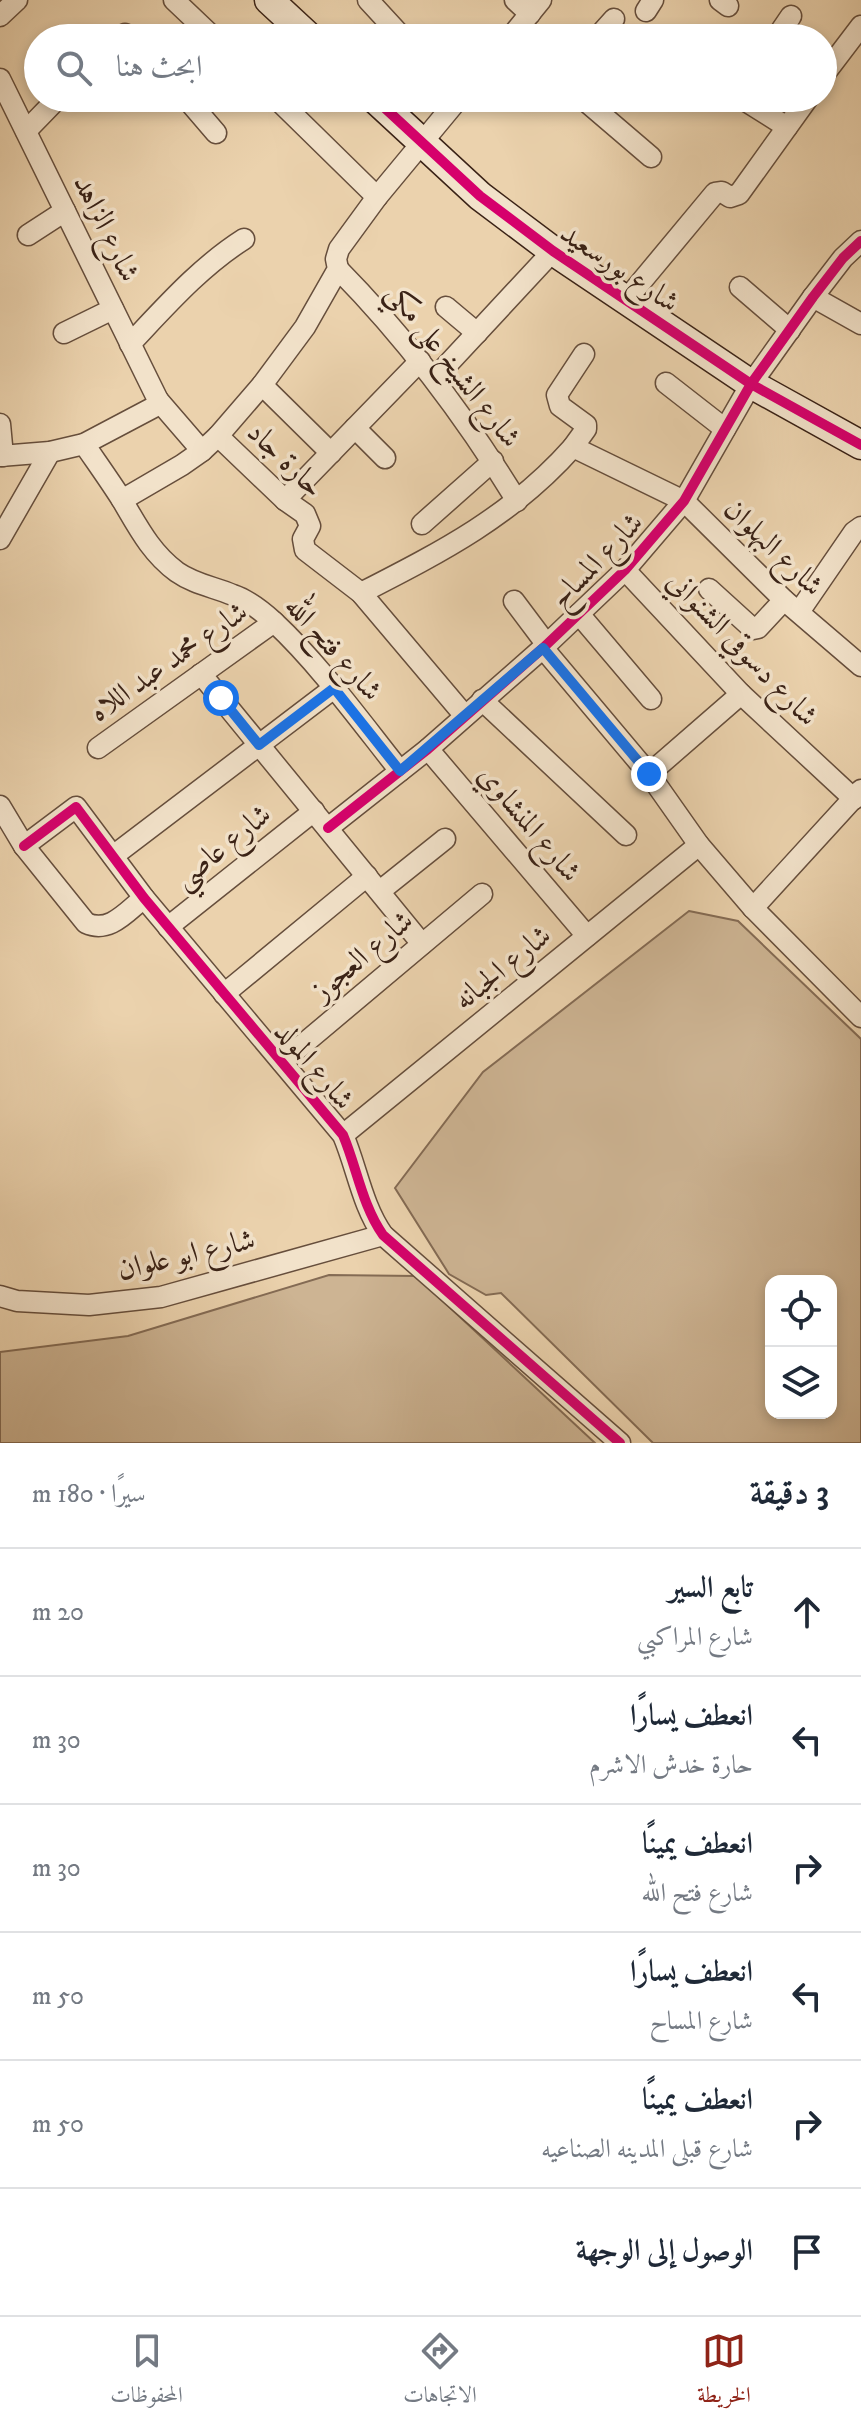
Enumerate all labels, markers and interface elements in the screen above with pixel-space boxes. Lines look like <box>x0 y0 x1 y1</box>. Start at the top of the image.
search box <box>24 24 837 112</box>
icon: search <box>52 46 96 90</box>
text: ابحث هنا <box>116 49 202 86</box>
street label: شارع الزاهد <box>59 169 147 290</box>
street label: شارع بورسعيد <box>550 215 686 326</box>
street label: شارع الشيخ على مكي <box>372 276 529 460</box>
street label: حارة جاد <box>239 414 331 506</box>
street label: شارع البهلوان <box>712 491 831 608</box>
street label: شارع المساح <box>542 505 656 621</box>
street label: شارع دسوقي الشنواني <box>655 563 825 738</box>
street label: شارع فتح الله <box>271 585 394 714</box>
street label: شارع محمد عبد اللاه <box>82 594 258 735</box>
route start <box>203 680 239 716</box>
route end <box>631 756 667 792</box>
street label: شارع المنشاوي <box>465 758 589 893</box>
street label: شارع عاصي <box>167 797 284 904</box>
street label: شارع العجوز <box>302 903 425 1015</box>
street label: شارع الجبانه <box>447 918 563 1023</box>
street label: شارع المولد <box>262 1014 362 1121</box>
street label: شارع ابو علوان <box>114 1222 260 1294</box>
map controls <box>765 1275 837 1419</box>
button: locate <box>765 1275 837 1347</box>
button: layers <box>765 1347 837 1419</box>
text: 3 دقيقة <box>750 1472 829 1514</box>
text: سيرًا · 180 m <box>32 1478 146 1511</box>
text: تابع السير <box>668 1570 753 1607</box>
icon: ahead <box>785 1590 829 1634</box>
text: 20 m <box>32 1596 84 1629</box>
text: شارع المراكبي <box>637 1621 753 1654</box>
text: انعطف يسارًا <box>630 1698 753 1735</box>
icon: left <box>785 1718 829 1762</box>
text: 30 m <box>32 1724 81 1757</box>
text: حارة خدش الاشرم <box>589 1749 753 1782</box>
text: انعطف يمينًا <box>642 1826 753 1863</box>
icon: right <box>785 1846 829 1890</box>
text: 30 m <box>32 1852 81 1885</box>
text: شارع فتح الله <box>641 1877 753 1910</box>
text: انعطف يسارًا <box>630 1954 753 1991</box>
icon: left <box>785 1974 829 2018</box>
text: 50 m <box>32 1980 84 2013</box>
text: شارع المساح <box>650 2005 753 2038</box>
text: انعطف يمينًا <box>642 2082 753 2119</box>
icon: right <box>785 2102 829 2146</box>
text: 50 m <box>32 2108 84 2141</box>
text: شارع قبلى المدينه الصناعيه <box>541 2133 753 2166</box>
icon: arrive <box>785 2230 829 2274</box>
text: الوصول إلى الوجهة <box>576 2233 753 2270</box>
tab: المحفوظات <box>110 2329 183 2416</box>
tab: الاتجاهات <box>403 2329 477 2416</box>
tab: الخريطة <box>697 2329 751 2416</box>

